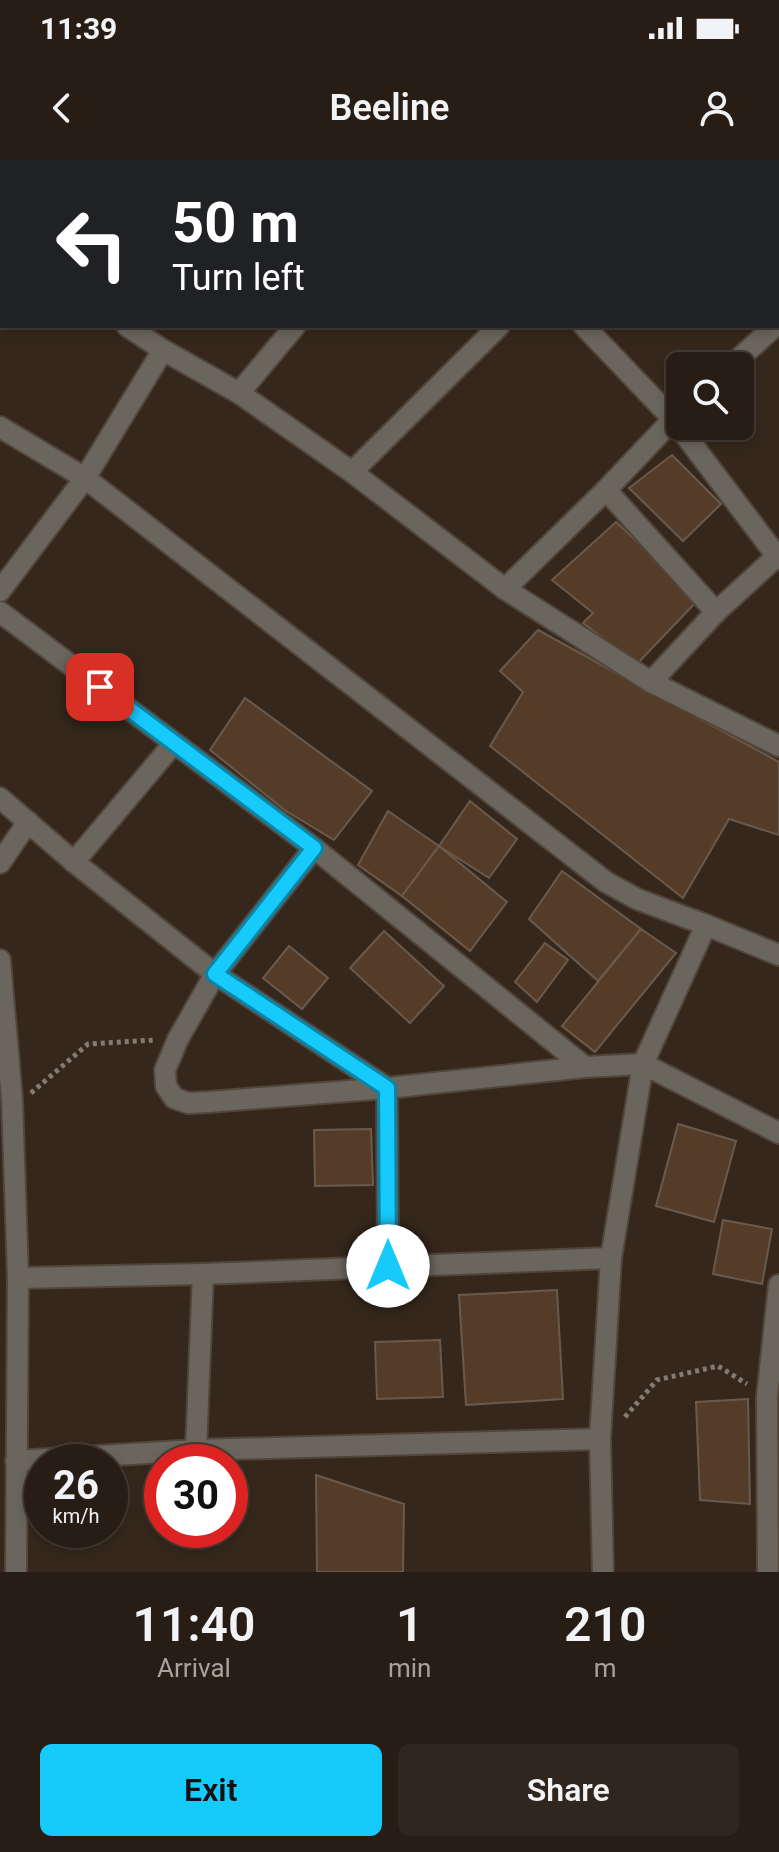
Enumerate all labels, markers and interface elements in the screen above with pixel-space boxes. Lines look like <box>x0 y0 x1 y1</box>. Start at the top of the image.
text: 11:39 <box>40 11 117 46</box>
icon: back <box>40 86 84 130</box>
icon: person <box>695 86 739 130</box>
text: Beeline <box>330 87 449 129</box>
text: 50 m <box>172 190 299 256</box>
icon: left <box>40 192 144 296</box>
text: Turn left <box>172 257 305 299</box>
map controls <box>666 352 754 440</box>
button: search <box>666 352 754 440</box>
pin <box>66 653 134 721</box>
icon: arrive <box>78 665 122 709</box>
position arrow <box>346 1224 430 1308</box>
speed limit sign: 30 <box>144 1444 248 1548</box>
text: 26 <box>53 1462 99 1509</box>
text: km/h <box>53 1504 99 1528</box>
text: 11:40 <box>133 1596 255 1653</box>
text: 1 <box>396 1596 423 1653</box>
text: 210 <box>564 1596 646 1653</box>
text: Arrival <box>157 1653 231 1683</box>
text: min <box>388 1653 431 1683</box>
text: m <box>594 1653 617 1683</box>
button: Exit <box>40 1744 382 1836</box>
button: Share <box>398 1744 739 1836</box>

